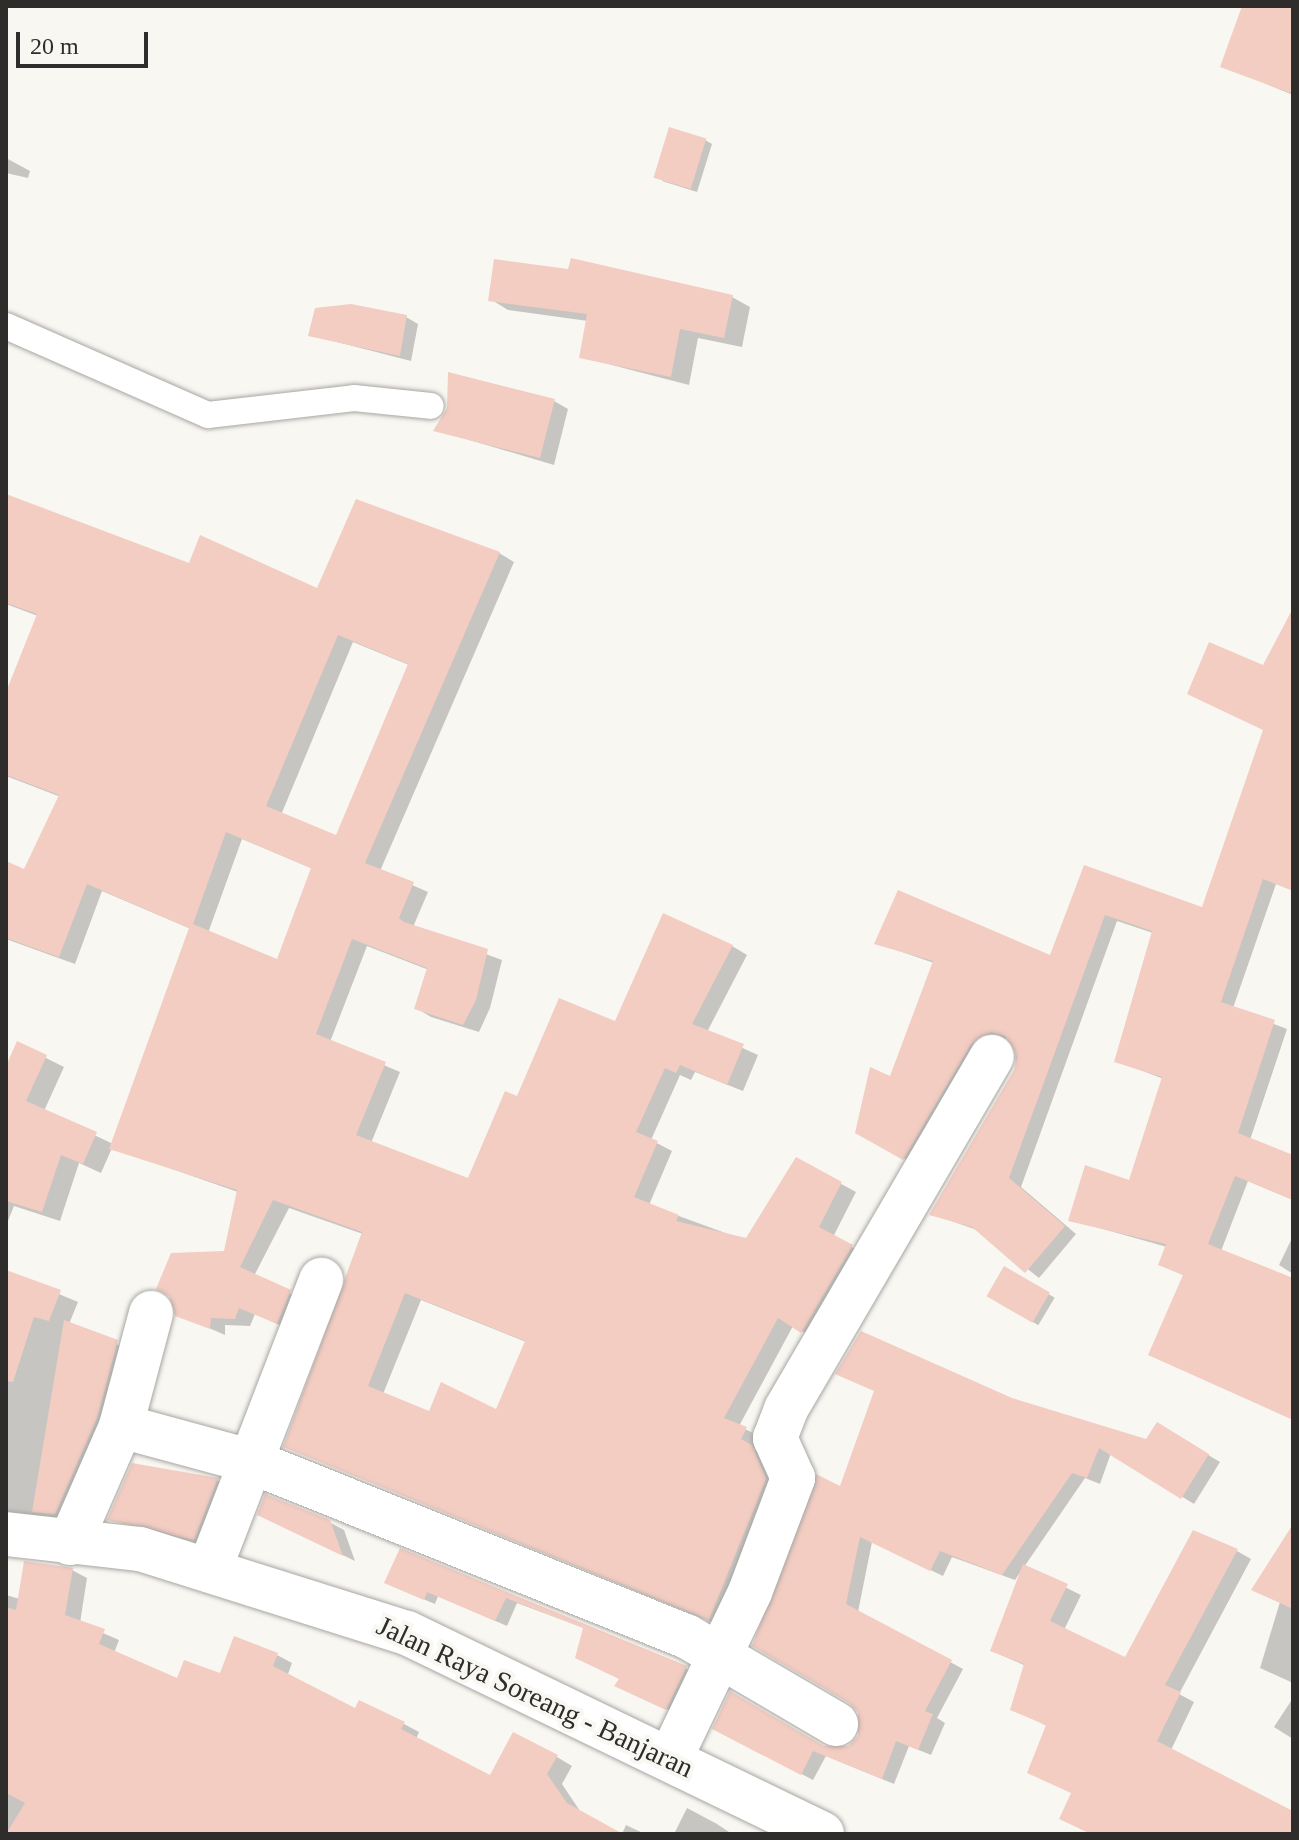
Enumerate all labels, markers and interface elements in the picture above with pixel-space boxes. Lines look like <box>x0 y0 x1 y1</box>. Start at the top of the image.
scale bar <box>20 16 152 66</box>
text: 20 m <box>30 33 79 59</box>
street label: Jalan Raya Soreang - Banjaran <box>371 1609 699 1785</box>

